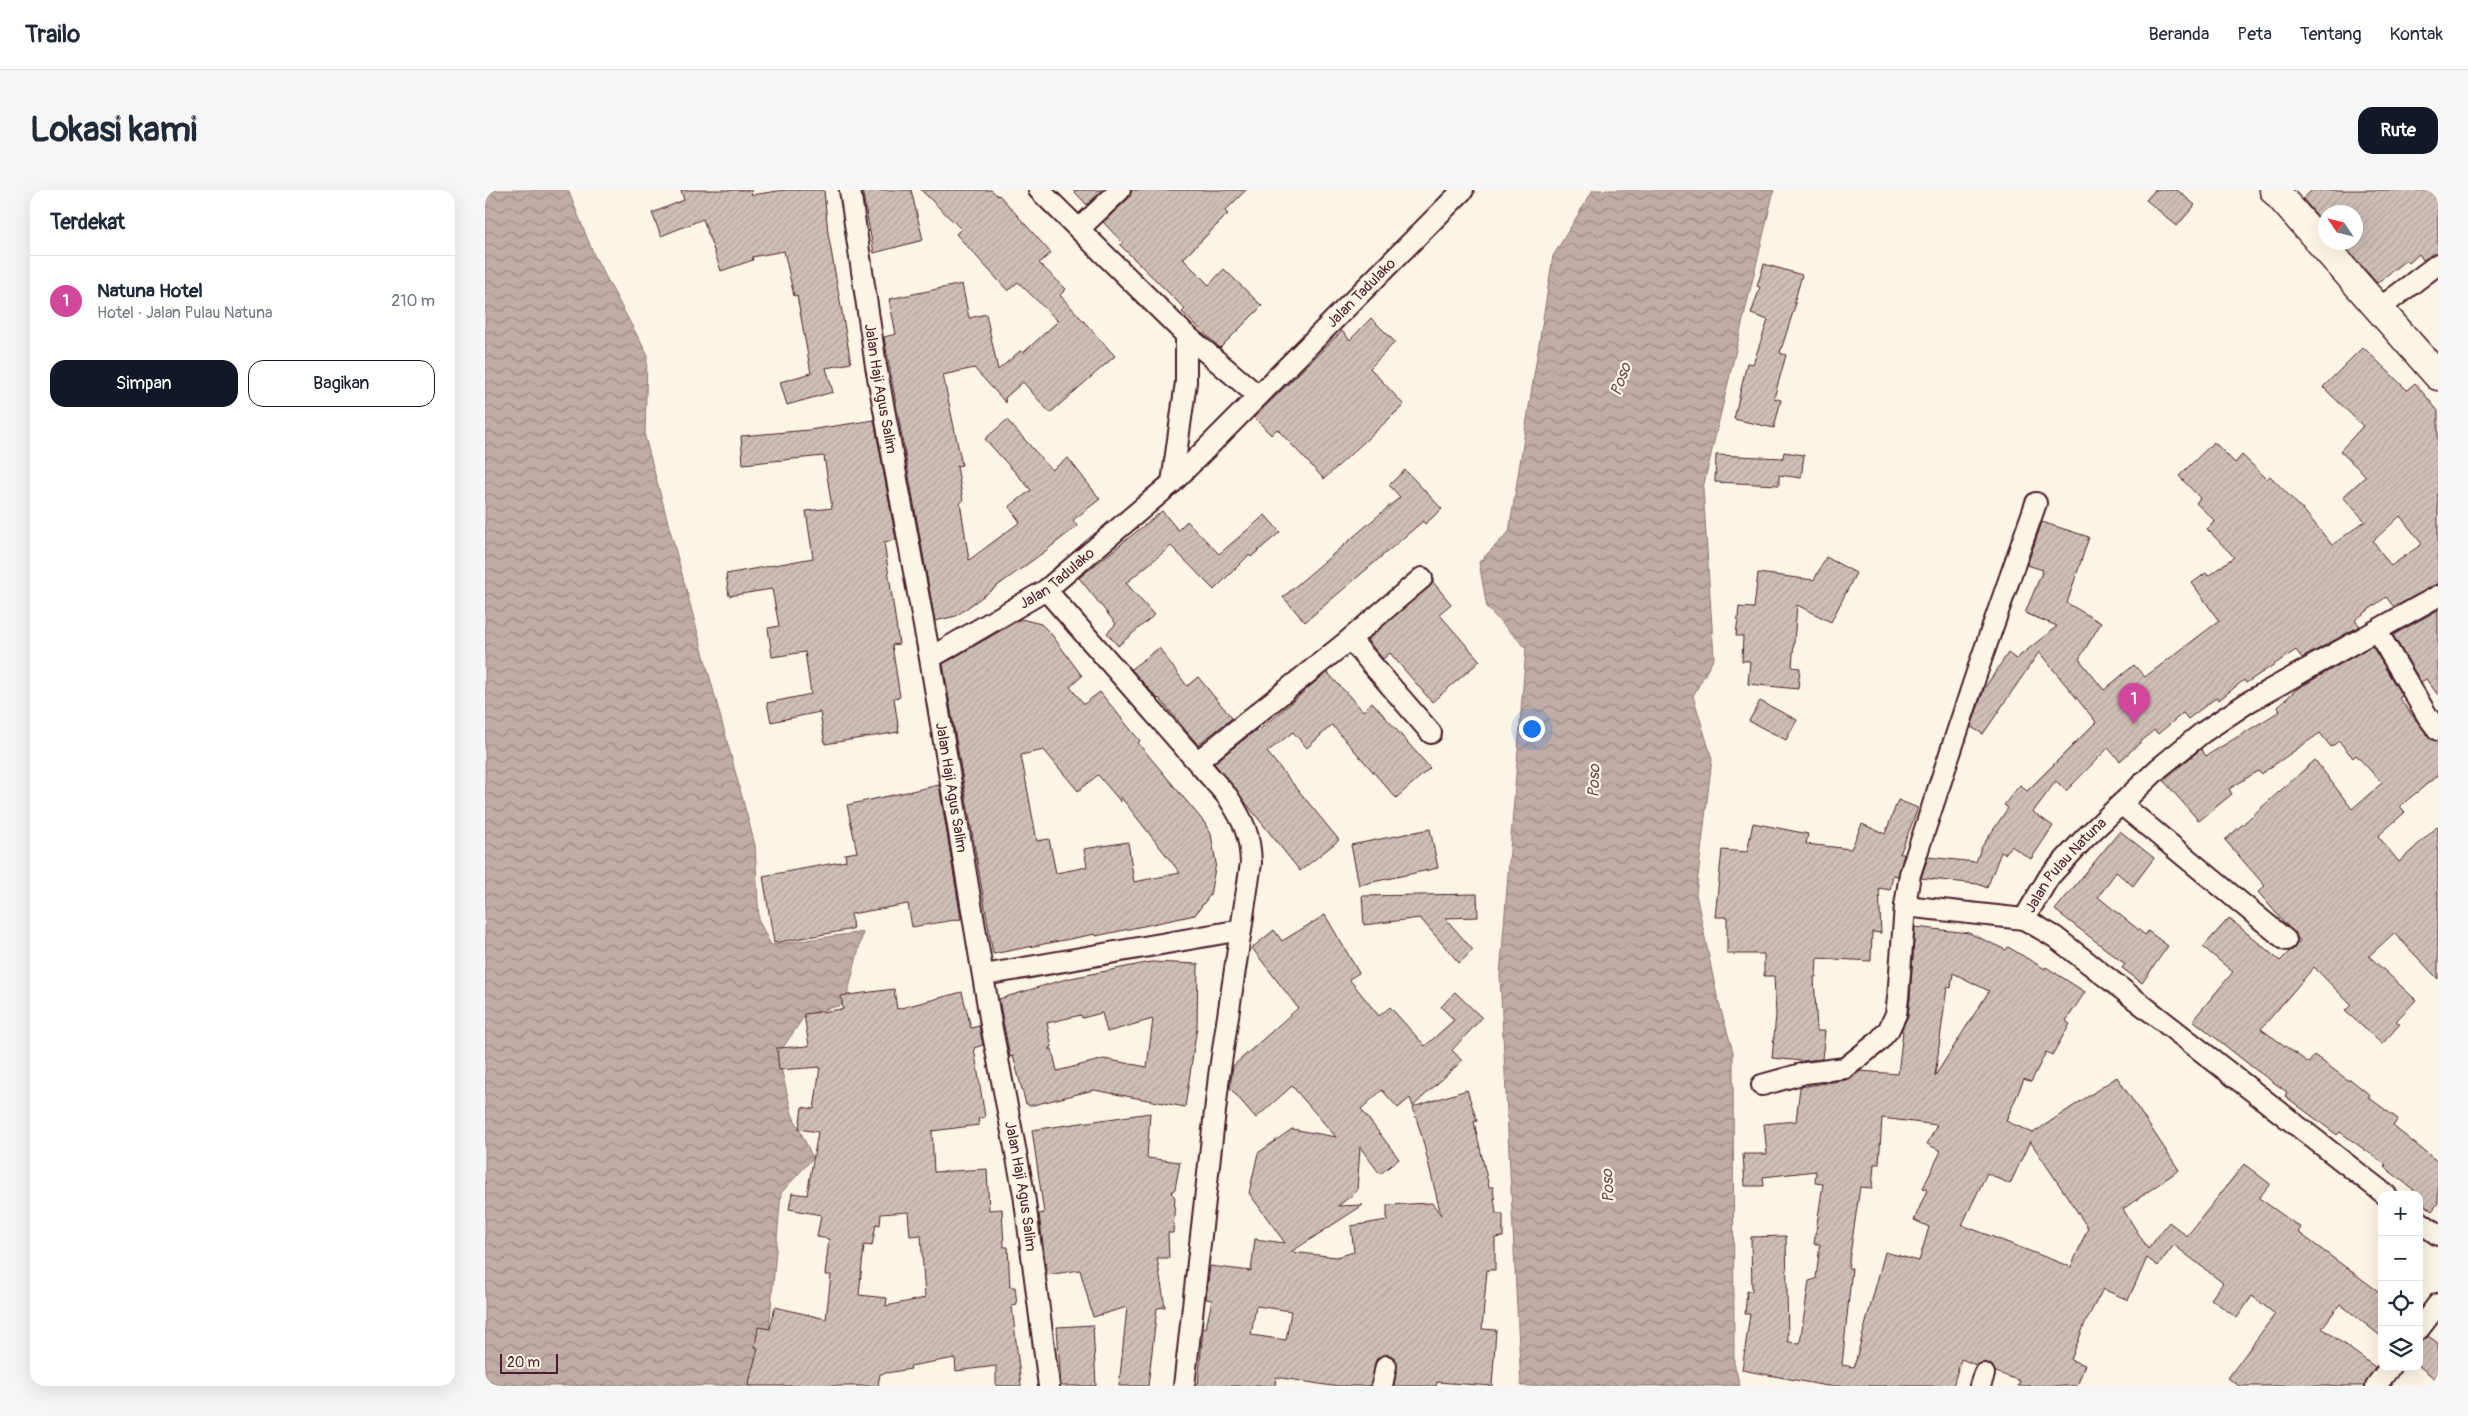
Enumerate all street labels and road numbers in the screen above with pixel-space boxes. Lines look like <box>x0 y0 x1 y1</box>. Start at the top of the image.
street label: Jalan Tadulako <box>1323 254 1400 332</box>
street label: Jalan Haji Agus Salim <box>860 322 901 455</box>
street label: Jalan Tadulako <box>1016 544 1099 614</box>
street label: Jalan Haji Agus Salim <box>931 721 971 854</box>
street label: Jalan Pulau Natuna <box>2021 814 2111 916</box>
street label: Jalan Haji Agus Salim <box>1000 1120 1040 1253</box>

